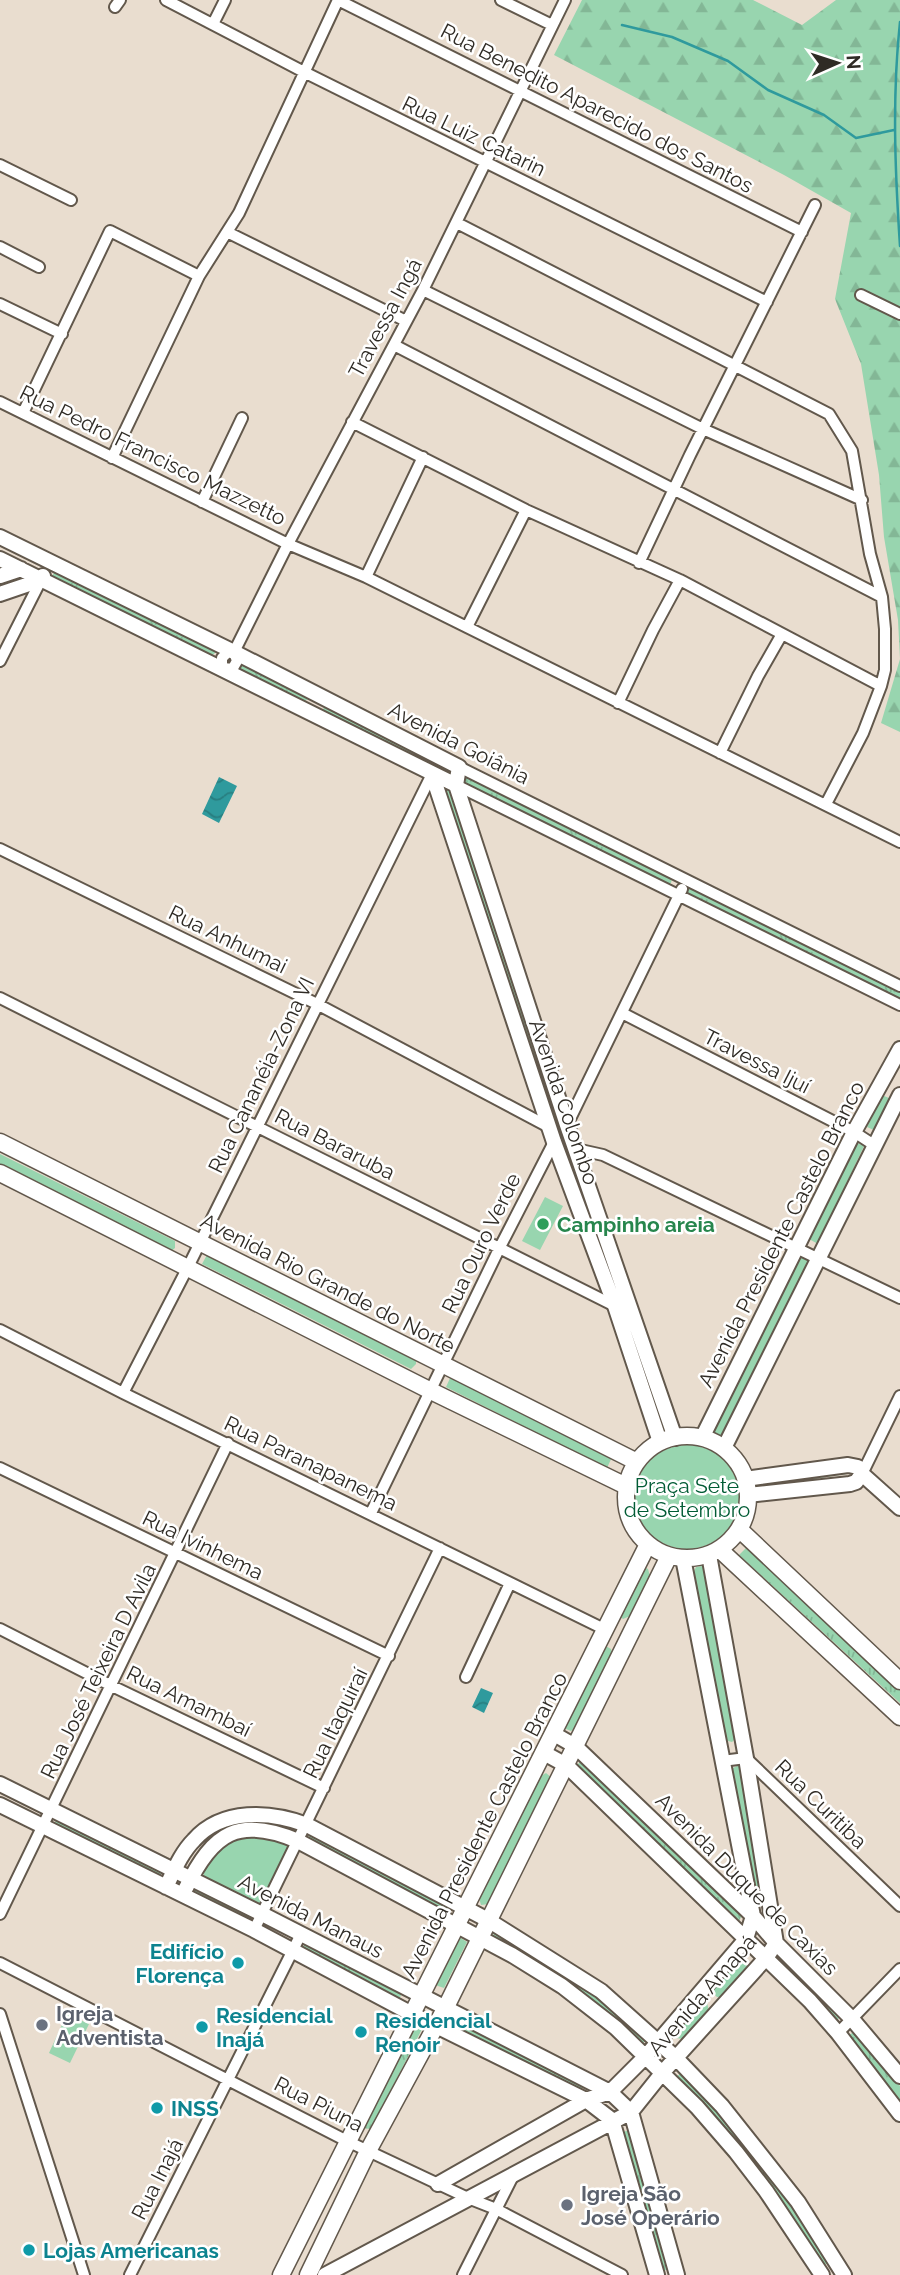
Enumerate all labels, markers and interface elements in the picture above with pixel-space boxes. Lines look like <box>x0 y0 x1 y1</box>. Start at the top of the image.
street label: Rua Benedito Aparecido dos Santos <box>437 18 757 198</box>
north arrow <box>802 28 872 98</box>
text: N <box>843 54 865 70</box>
street label: Rua Luiz Catarin <box>398 91 550 181</box>
street label: Travessa Ingá <box>343 254 427 382</box>
street label: Rua Pedro Francisco Mazzetto <box>16 380 290 530</box>
street label: Avenida Goiânia <box>384 697 534 789</box>
street label: Rua Anhumai <box>165 900 291 978</box>
street label: Rua Cananéia-Zona VI <box>203 973 319 1177</box>
street label: Avenida Colombo <box>524 1016 604 1188</box>
street label: Travessa Ijuí <box>699 1023 815 1099</box>
street label: Avenida Presidente Castelo Branco <box>693 1077 869 1391</box>
street label: Rua Bararuba <box>271 1103 399 1185</box>
street label: Rua Ouro Verde <box>436 1169 526 1317</box>
street label: Avenida Rio Grande do Norte <box>197 1208 459 1358</box>
place label: Campinho areia <box>557 1212 715 1237</box>
marker: Campinho areia <box>535 1216 551 1232</box>
street label: Rua Paranapanema <box>220 1410 402 1516</box>
park label: Praça Sete de Setembro <box>624 1473 750 1522</box>
street label: Rua Ivinhema <box>138 1505 268 1585</box>
street label: Rua José Teixeira D Avila <box>35 1559 161 1783</box>
street label: Rua Amambaí <box>123 1660 256 1742</box>
street label: Rua Itaquiraí <box>298 1663 373 1782</box>
street label: Avenida Presidente Castelo Branco <box>396 1668 572 1982</box>
street label: Rua Curitiba <box>770 1754 872 1854</box>
street label: Avenida Duque de Caxias <box>651 1788 843 1980</box>
street label: Avenida Manaus <box>234 1869 388 1963</box>
street label: Avenida Amapá <box>643 1929 761 2061</box>
place label: Edifício Florença <box>135 1939 224 1988</box>
marker: Edifício Florença <box>230 1955 246 1971</box>
place label: Igreja Adventista <box>56 2001 164 2050</box>
place label: Residencial Inajá <box>216 2003 333 2052</box>
place label: Residencial Renoir <box>375 2008 492 2057</box>
marker: Igreja Adventista <box>34 2017 50 2033</box>
marker: Residencial Inajá <box>194 2019 210 2035</box>
marker: Residencial Renoir <box>353 2024 369 2040</box>
street label: Rua Piuna <box>270 2071 368 2137</box>
place label: INSS <box>171 2096 219 2121</box>
marker: INSS <box>149 2100 165 2116</box>
street label: Rua Inajá <box>126 2134 188 2224</box>
place label: Igreja São José Operário <box>581 2181 720 2230</box>
marker: Igreja São José Operário <box>559 2197 575 2213</box>
place label: Lojas Americanas <box>43 2238 219 2263</box>
marker: Lojas Americanas <box>21 2242 37 2258</box>

